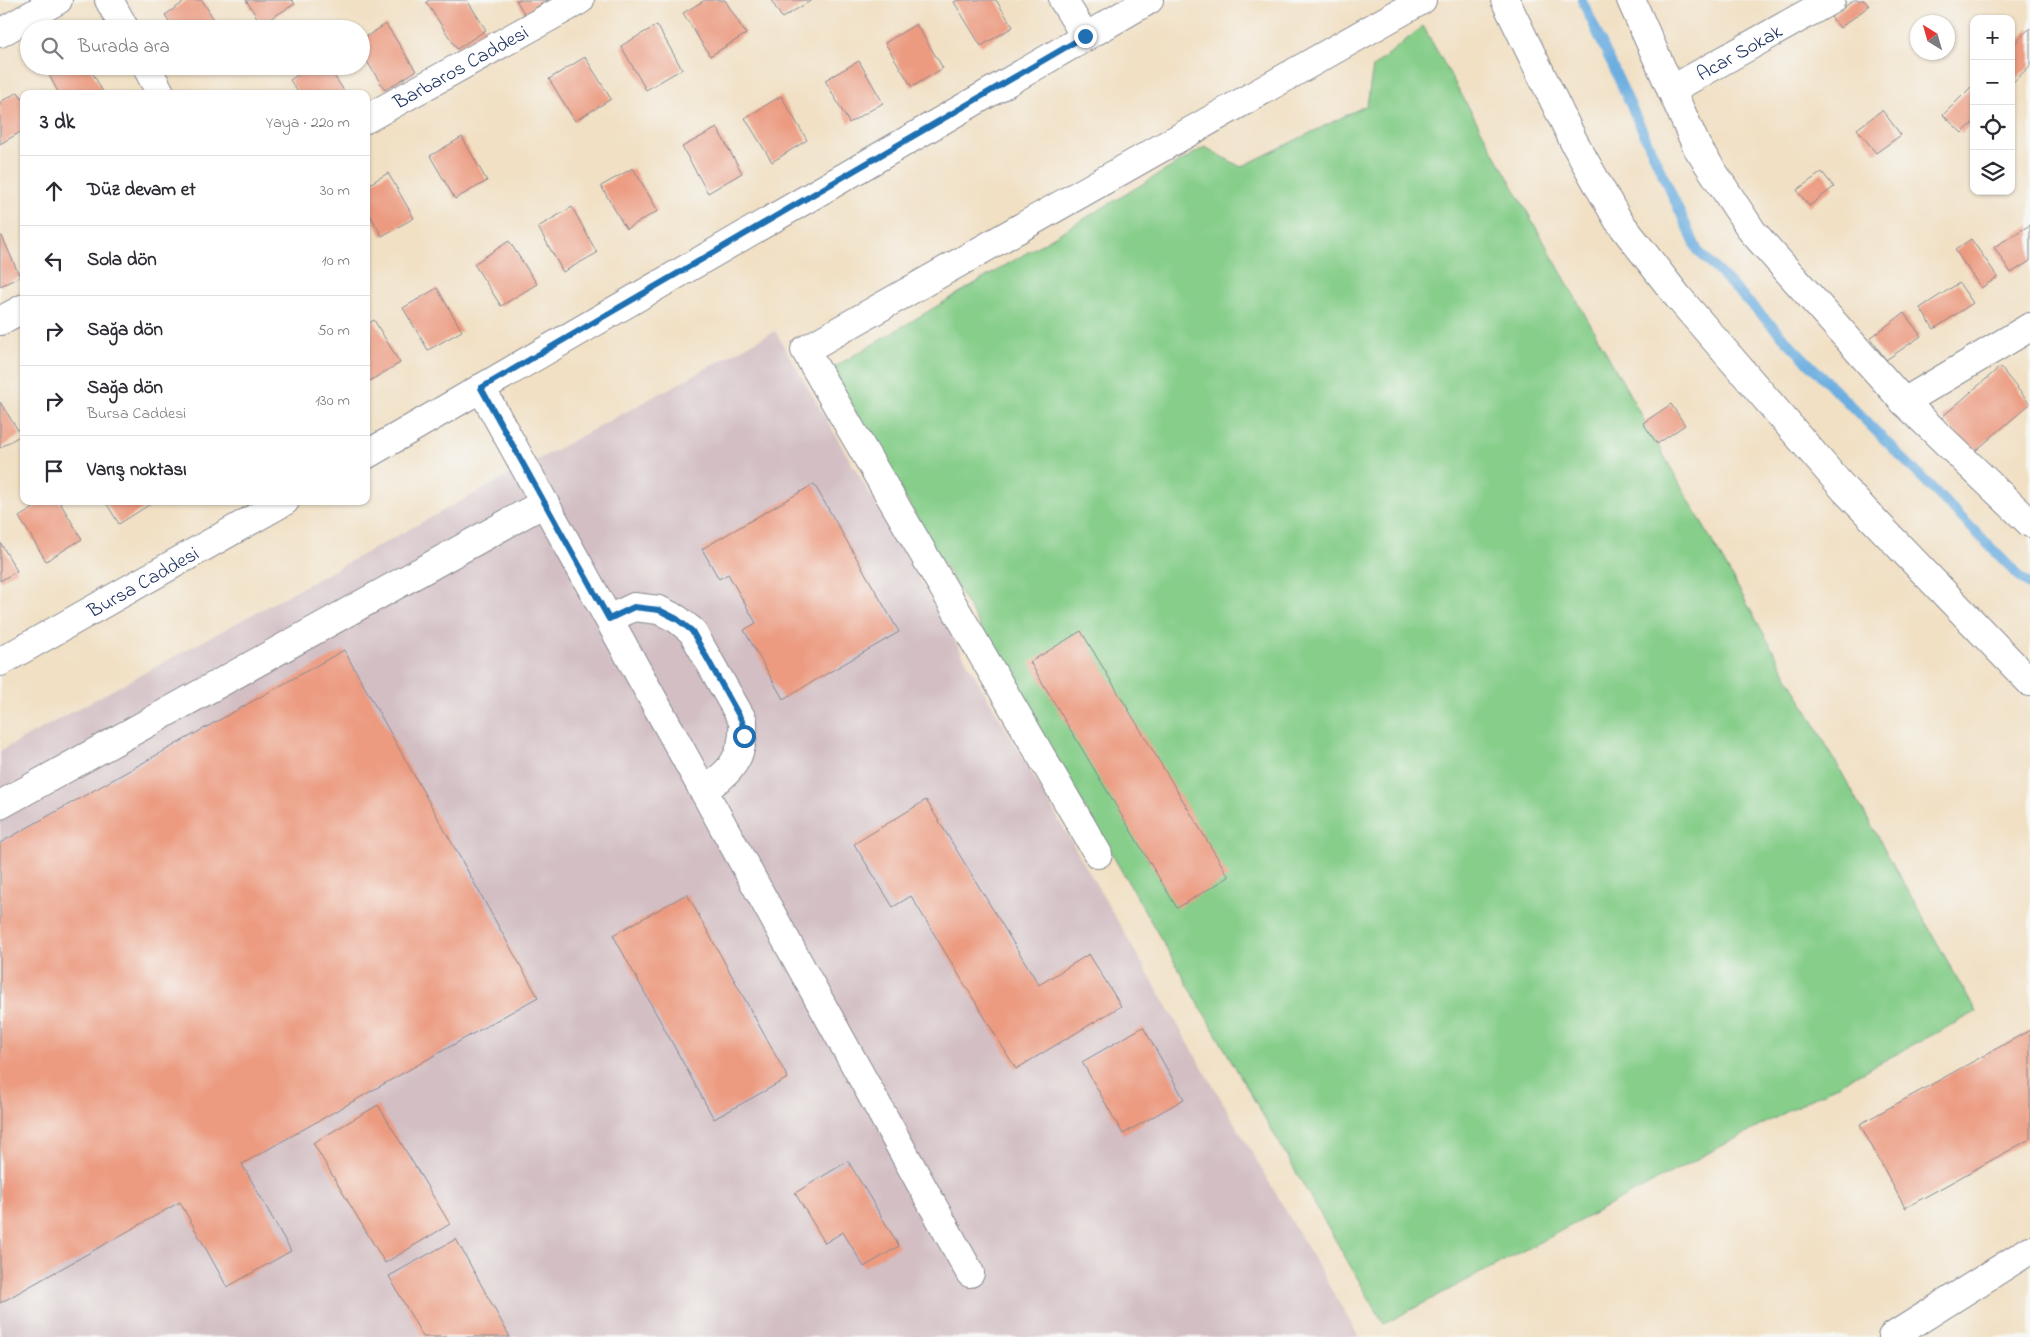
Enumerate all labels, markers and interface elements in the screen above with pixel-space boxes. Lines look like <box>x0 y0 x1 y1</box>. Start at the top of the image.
north arrow <box>1910 15 1955 60</box>
map controls <box>1970 15 2015 195</box>
button: + <box>1970 15 2015 60</box>
street label: Acar Sokak <box>1692 18 1789 90</box>
street label: Barbaros Caddesi <box>388 19 535 118</box>
search box <box>20 20 370 75</box>
route end <box>1074 25 1097 48</box>
icon: search <box>38 34 66 62</box>
text: Burada ara <box>78 34 170 61</box>
button: − <box>1970 60 2015 105</box>
button: locate <box>1970 105 2015 150</box>
text: 3 dk <box>40 108 75 138</box>
text: Yaya · 220 m <box>266 111 350 135</box>
button: layers <box>1970 150 2015 195</box>
icon: ahead <box>40 177 68 205</box>
text: Düz devam et <box>87 177 196 204</box>
text: 30 m <box>320 179 350 203</box>
icon: left <box>40 247 68 275</box>
text: Sola dön <box>87 247 157 274</box>
text: 10 m <box>322 249 350 273</box>
icon: right <box>40 317 68 345</box>
text: Sağa dön <box>87 317 163 344</box>
text: 50 m <box>318 319 350 343</box>
text: Sağa dön <box>87 375 163 402</box>
icon: right <box>40 387 68 415</box>
text: 130 m <box>315 389 350 413</box>
text: Bursa Caddesi <box>87 402 186 426</box>
icon: arrive <box>40 457 68 485</box>
text: Varış noktası <box>87 457 187 484</box>
street label: Bursa Caddesi <box>82 540 205 627</box>
route start <box>733 725 756 748</box>

